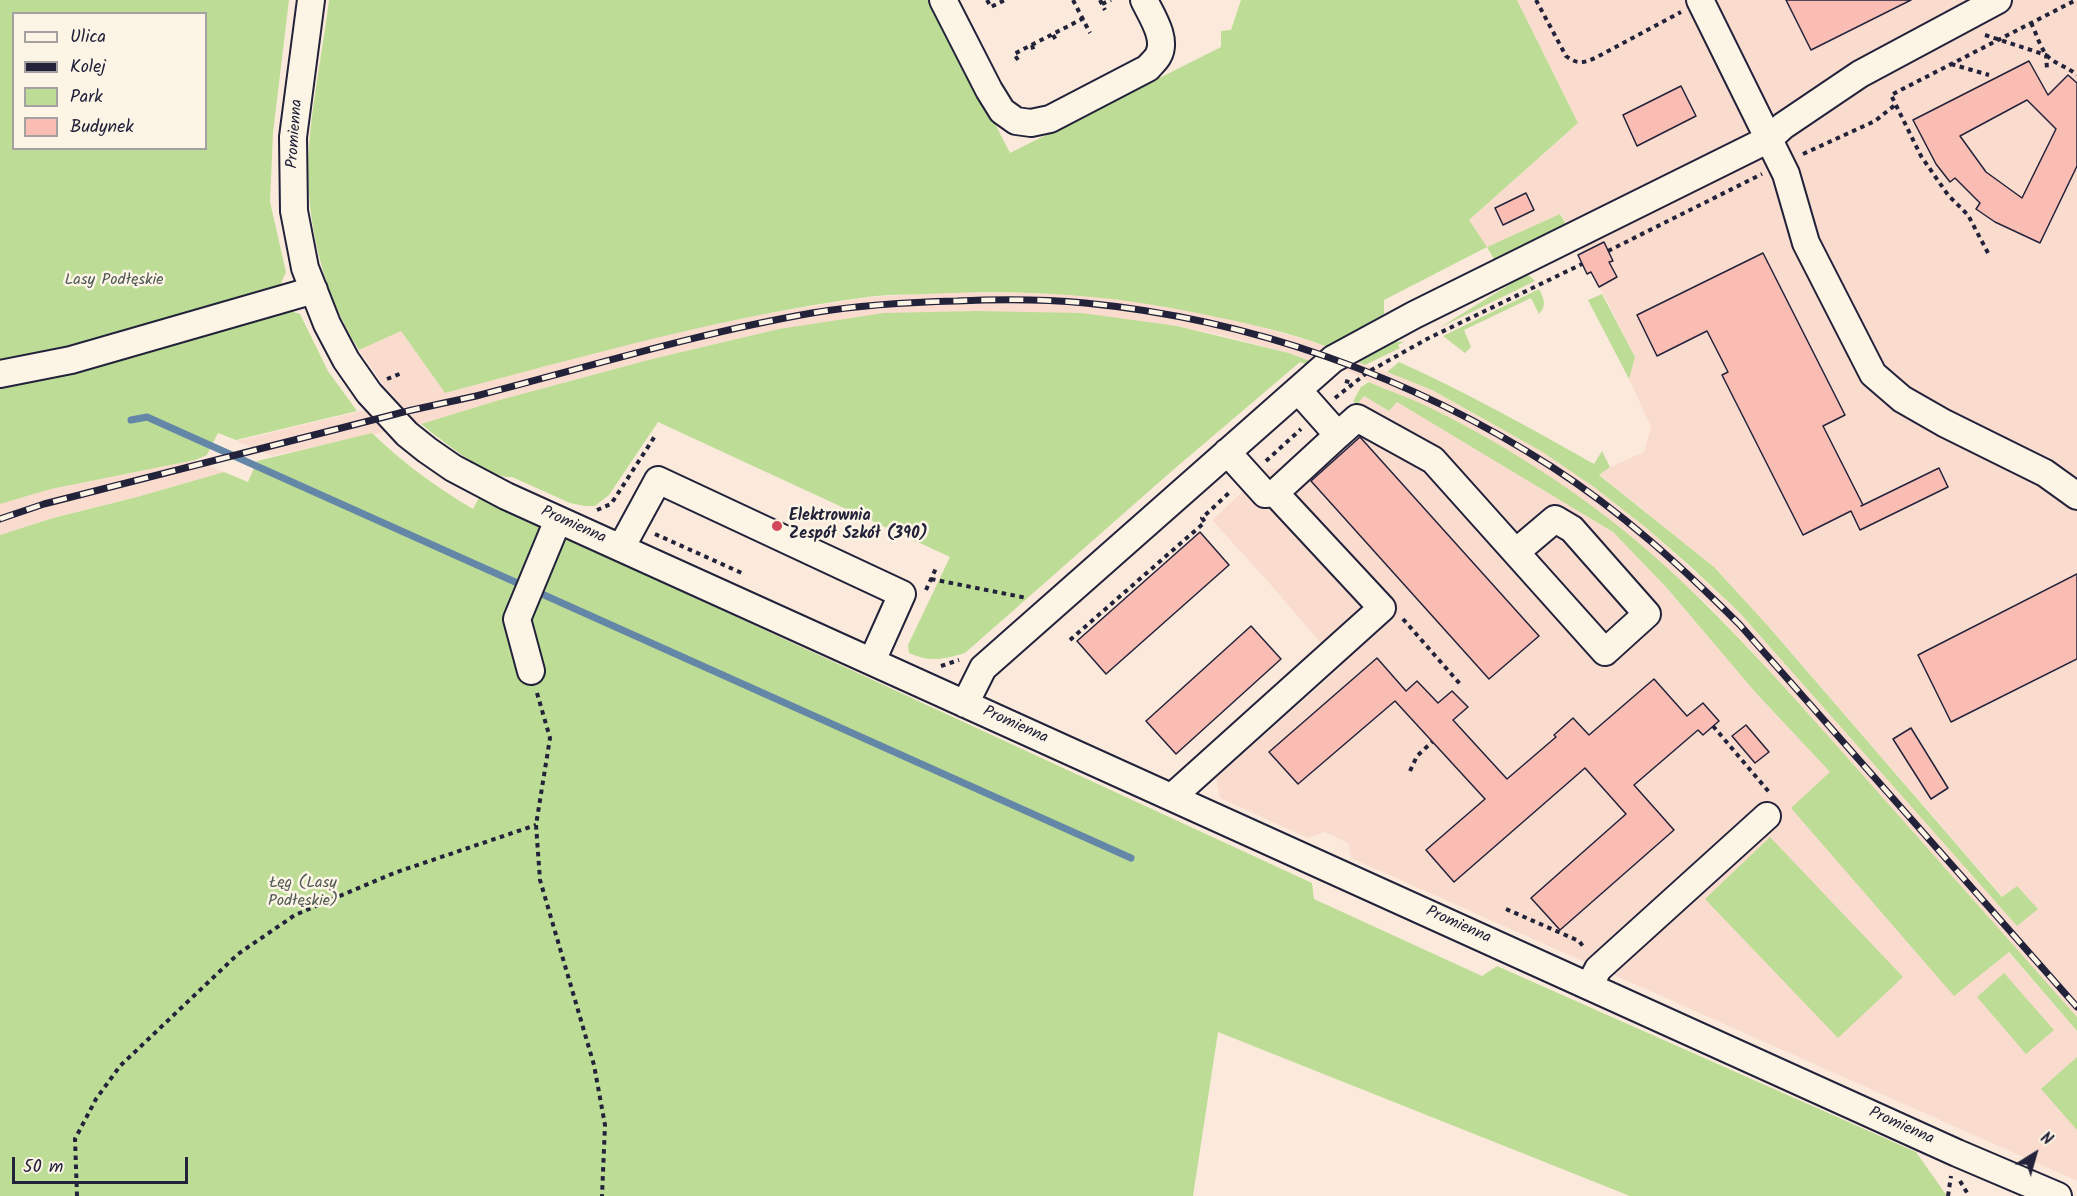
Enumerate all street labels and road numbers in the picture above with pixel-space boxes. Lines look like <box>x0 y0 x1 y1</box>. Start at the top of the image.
street label: Promienna <box>284 99 308 169</box>
street label: Promienna <box>537 503 609 549</box>
street label: Promienna <box>979 703 1051 749</box>
street label: Promienna <box>1422 903 1494 949</box>
street label: Promienna <box>1865 1104 1937 1150</box>

